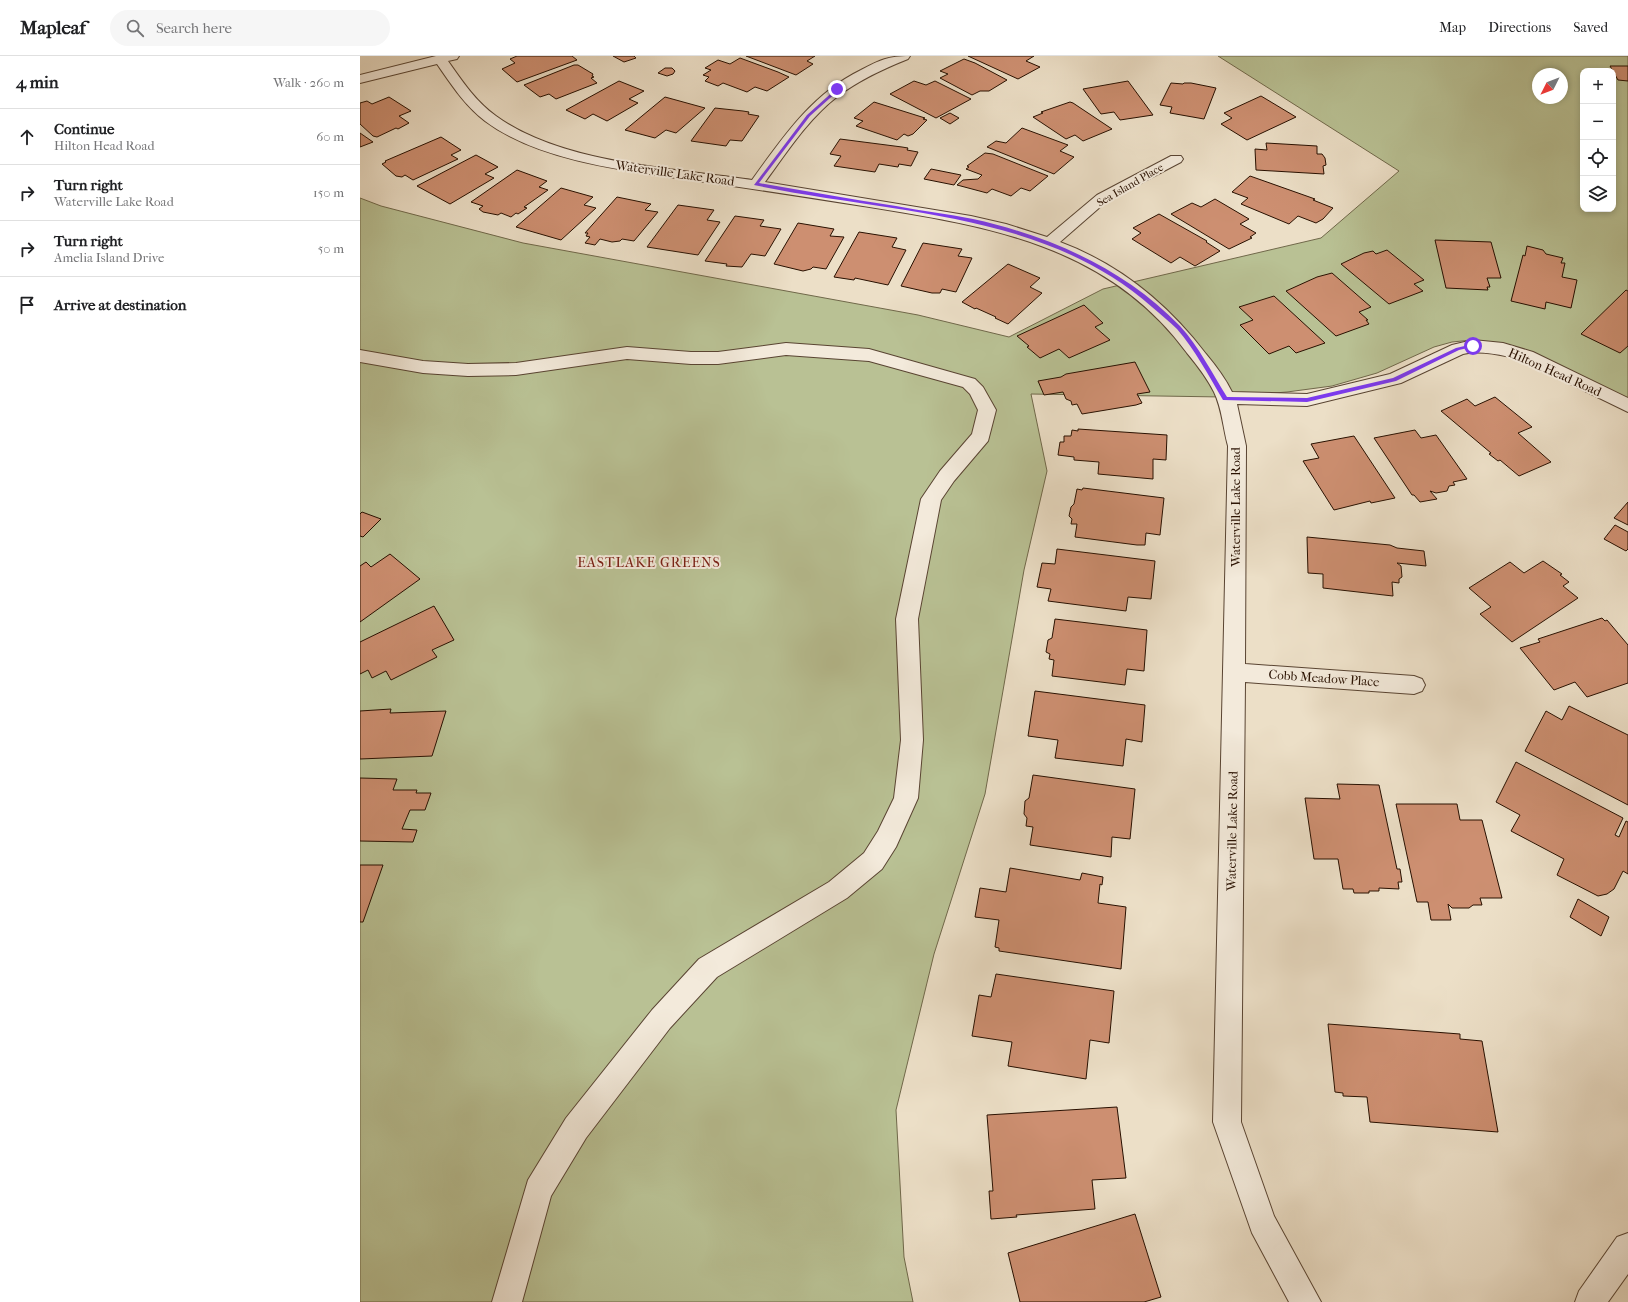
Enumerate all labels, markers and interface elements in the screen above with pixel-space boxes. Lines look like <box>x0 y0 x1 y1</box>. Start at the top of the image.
search box <box>110 10 390 46</box>
text: Mapleaf <box>20 17 86 39</box>
icon: search <box>124 17 146 39</box>
text: Search here <box>156 19 232 37</box>
text: Map <box>1439 19 1466 36</box>
text: Directions <box>1488 19 1551 36</box>
text: Saved <box>1573 19 1608 36</box>
north arrow <box>1532 68 1568 104</box>
map controls <box>1580 68 1616 212</box>
button: + <box>1580 68 1616 104</box>
text: 4 min <box>16 72 59 92</box>
text: Walk · 260 m <box>273 75 344 90</box>
route end <box>828 80 846 98</box>
button: − <box>1580 104 1616 140</box>
text: Continue <box>54 120 114 138</box>
icon: ahead <box>16 126 38 148</box>
text: 60 m <box>316 129 344 144</box>
text: Hilton Head Road <box>54 138 155 153</box>
button: locate <box>1580 140 1616 176</box>
street label: Waterville Lake Road <box>614 157 736 189</box>
street label: Sea Island Place <box>1094 160 1166 209</box>
text: Turn right <box>54 176 123 194</box>
button: layers <box>1580 176 1616 212</box>
icon: right <box>16 182 38 204</box>
text: 150 m <box>313 185 344 200</box>
text: Waterville Lake Road <box>54 194 174 209</box>
text: Turn right <box>54 232 123 250</box>
icon: right <box>16 238 38 260</box>
text: 50 m <box>318 241 344 256</box>
text: Amelia Island Drive <box>54 250 164 265</box>
icon: arrive <box>16 294 38 316</box>
text: Arrive at destination <box>54 296 186 314</box>
route start <box>1464 337 1482 355</box>
street label: Hilton Head Road <box>1506 345 1605 400</box>
street label: Waterville Lake Road <box>1228 446 1243 568</box>
district label: EASTLAKE GREENS <box>577 554 721 571</box>
street label: Cobb Meadow Place <box>1268 667 1381 689</box>
street label: Waterville Lake Road <box>1223 770 1241 892</box>

